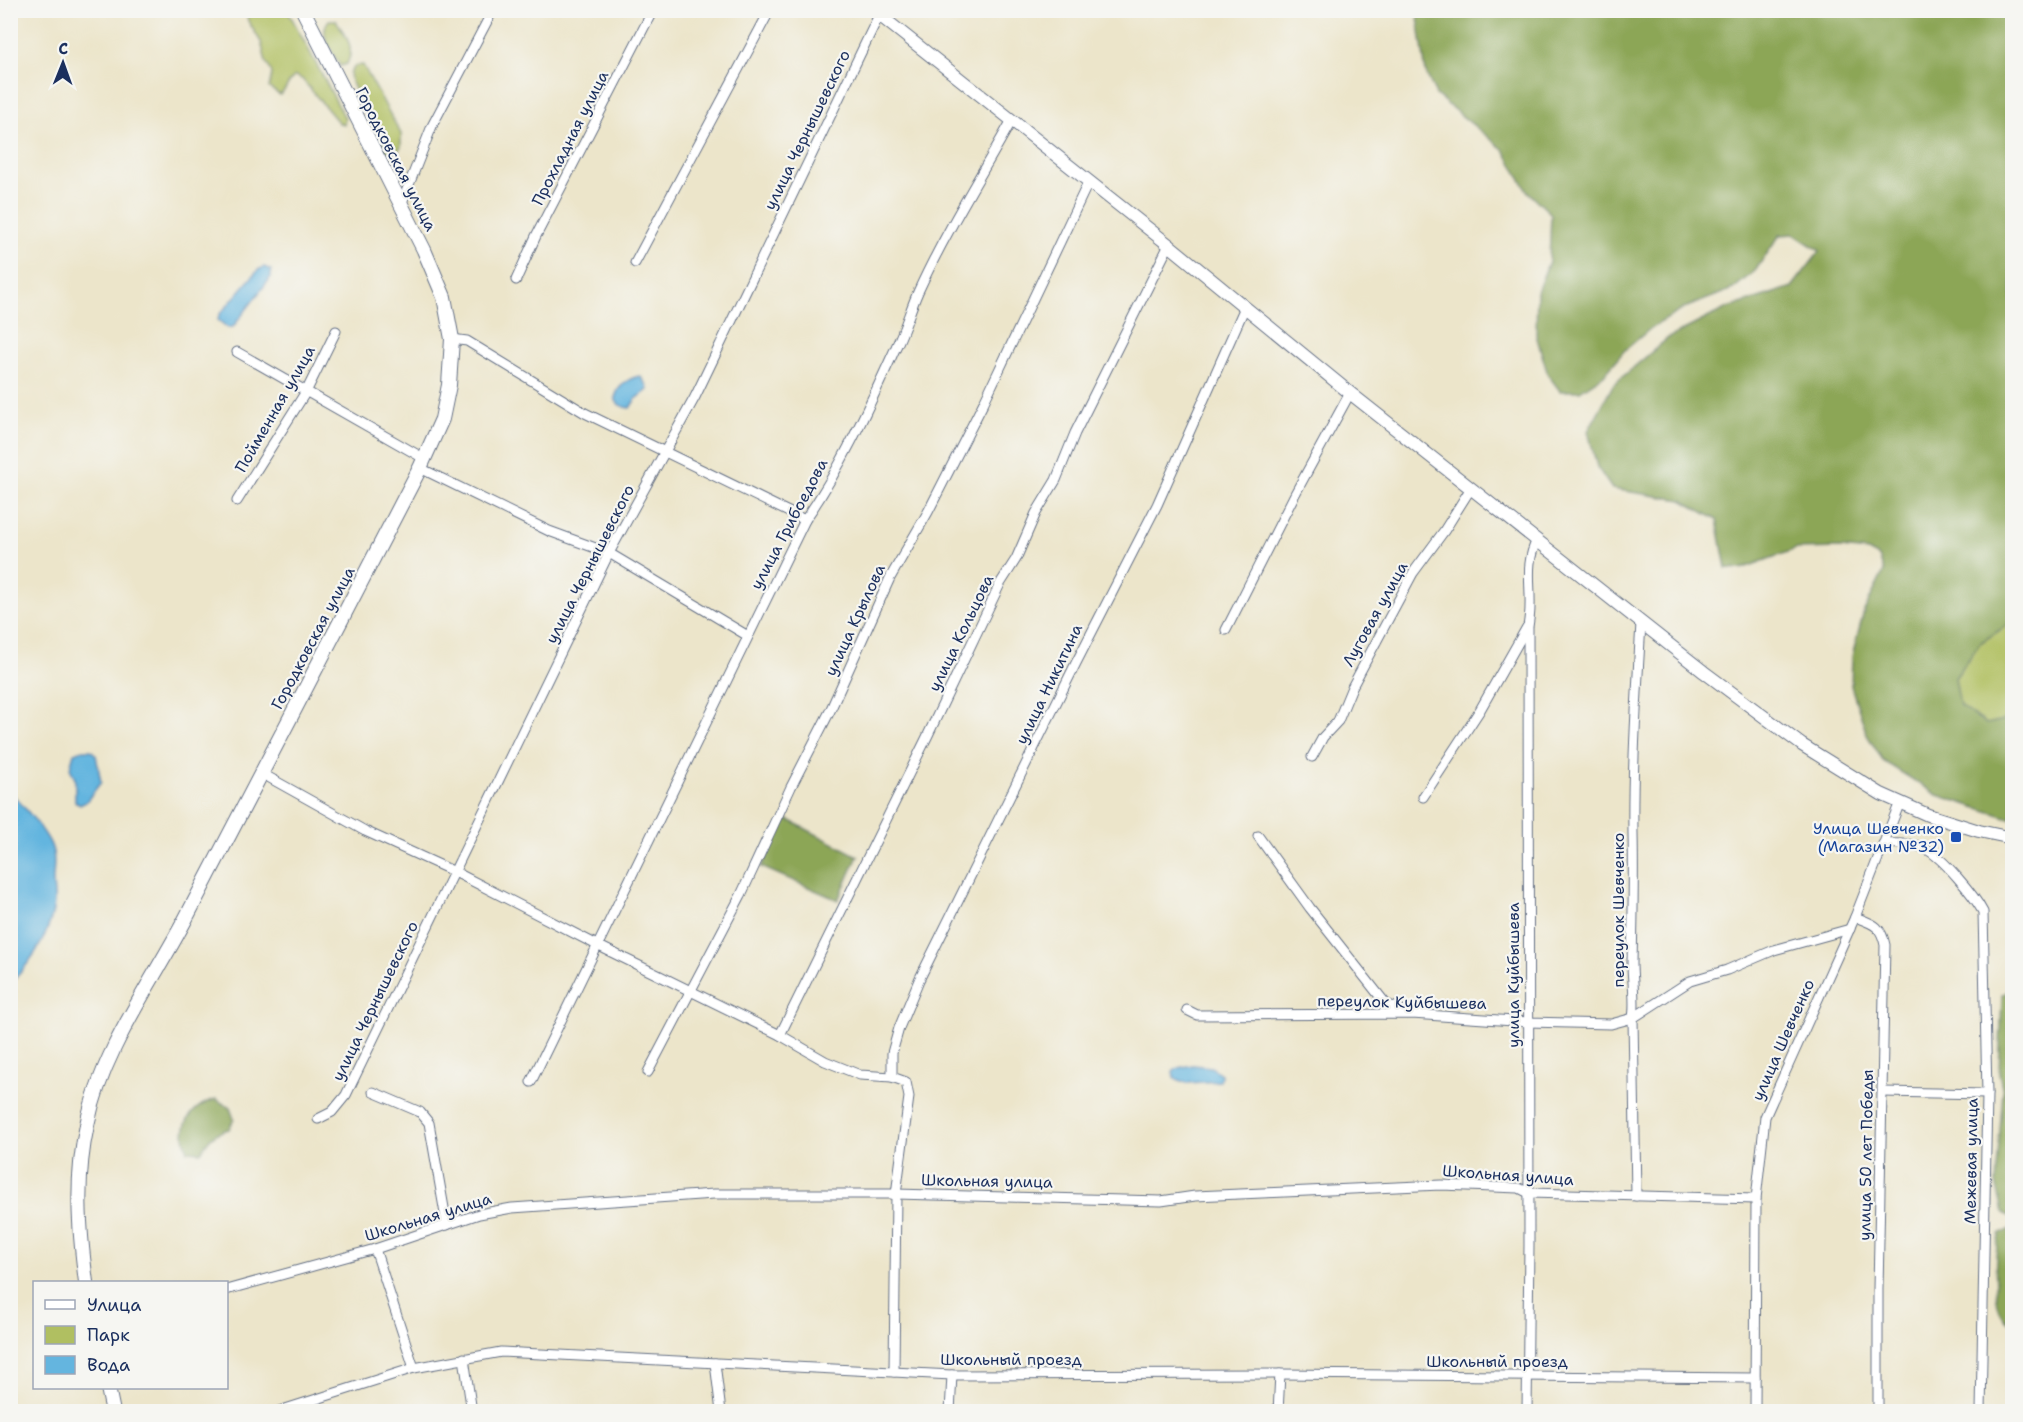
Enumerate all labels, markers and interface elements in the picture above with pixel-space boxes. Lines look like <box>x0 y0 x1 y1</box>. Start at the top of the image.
north arrow <box>33 33 93 93</box>
text: С <box>58 38 69 59</box>
street label: улица Чернышевского <box>759 47 855 213</box>
street label: Прохладная улица <box>527 67 613 209</box>
street label: Городковская улица <box>351 83 441 235</box>
street label: Пойменная улица <box>230 342 320 476</box>
street label: улица Грибоедова <box>746 455 832 593</box>
street label: улица Чернышевского <box>541 481 639 647</box>
street label: Луговая улица <box>1338 558 1412 670</box>
street label: улица Крылова <box>820 561 890 679</box>
street label: Городковская улица <box>266 563 360 713</box>
street label: улица Кольцова <box>924 571 998 695</box>
street label: улица Никитина <box>1011 620 1087 748</box>
place label: Улица Шевченко (Магазин №32) <box>1813 818 1944 857</box>
marker: Улица Шевченко (Магазин №32) <box>1949 830 1963 844</box>
street label: переулок Шевченко <box>1608 833 1629 987</box>
street label: улица Куйбышева <box>1503 902 1524 1048</box>
street label: улица Чернышевского <box>327 918 423 1084</box>
street label: улица Шевченко <box>1747 976 1819 1104</box>
street label: переулок Куйбышева <box>1317 990 1487 1014</box>
street label: улица 50 лет Победы <box>1854 1069 1878 1241</box>
street label: Межевая улица <box>1959 1098 1983 1224</box>
street label: Школьная улица <box>1442 1160 1574 1190</box>
street label: Школьная улица <box>921 1169 1053 1193</box>
street label: Школьная улица <box>362 1188 494 1246</box>
legend <box>33 1281 228 1389</box>
text: Улица <box>87 1293 141 1317</box>
text: Парк <box>87 1323 130 1347</box>
street label: Школьный проезд <box>940 1349 1082 1370</box>
street label: Школьный проезд <box>1426 1351 1568 1372</box>
text: Вода <box>87 1353 130 1377</box>

